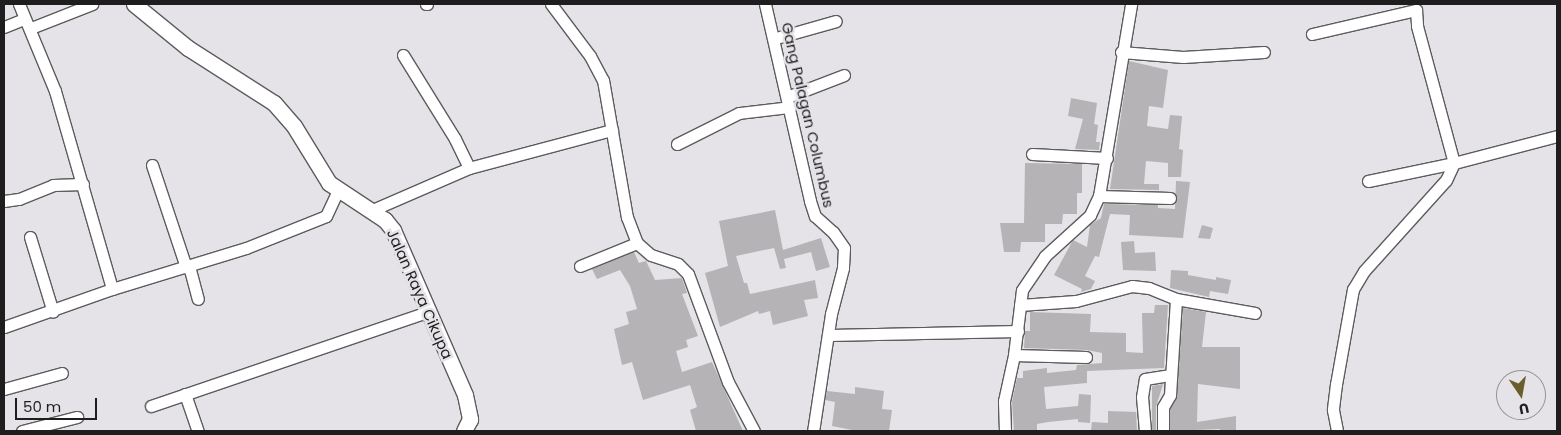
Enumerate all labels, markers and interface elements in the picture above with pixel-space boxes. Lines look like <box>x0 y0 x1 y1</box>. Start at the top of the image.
street label: Gang Palagan Columbus <box>778 21 838 209</box>
street label: Jalan Raya Cikupa <box>383 226 457 362</box>
north arrow <box>1496 370 1546 420</box>
scale bar <box>18 388 100 420</box>
text: 50 m <box>23 396 61 417</box>
text: U <box>1517 398 1531 420</box>

